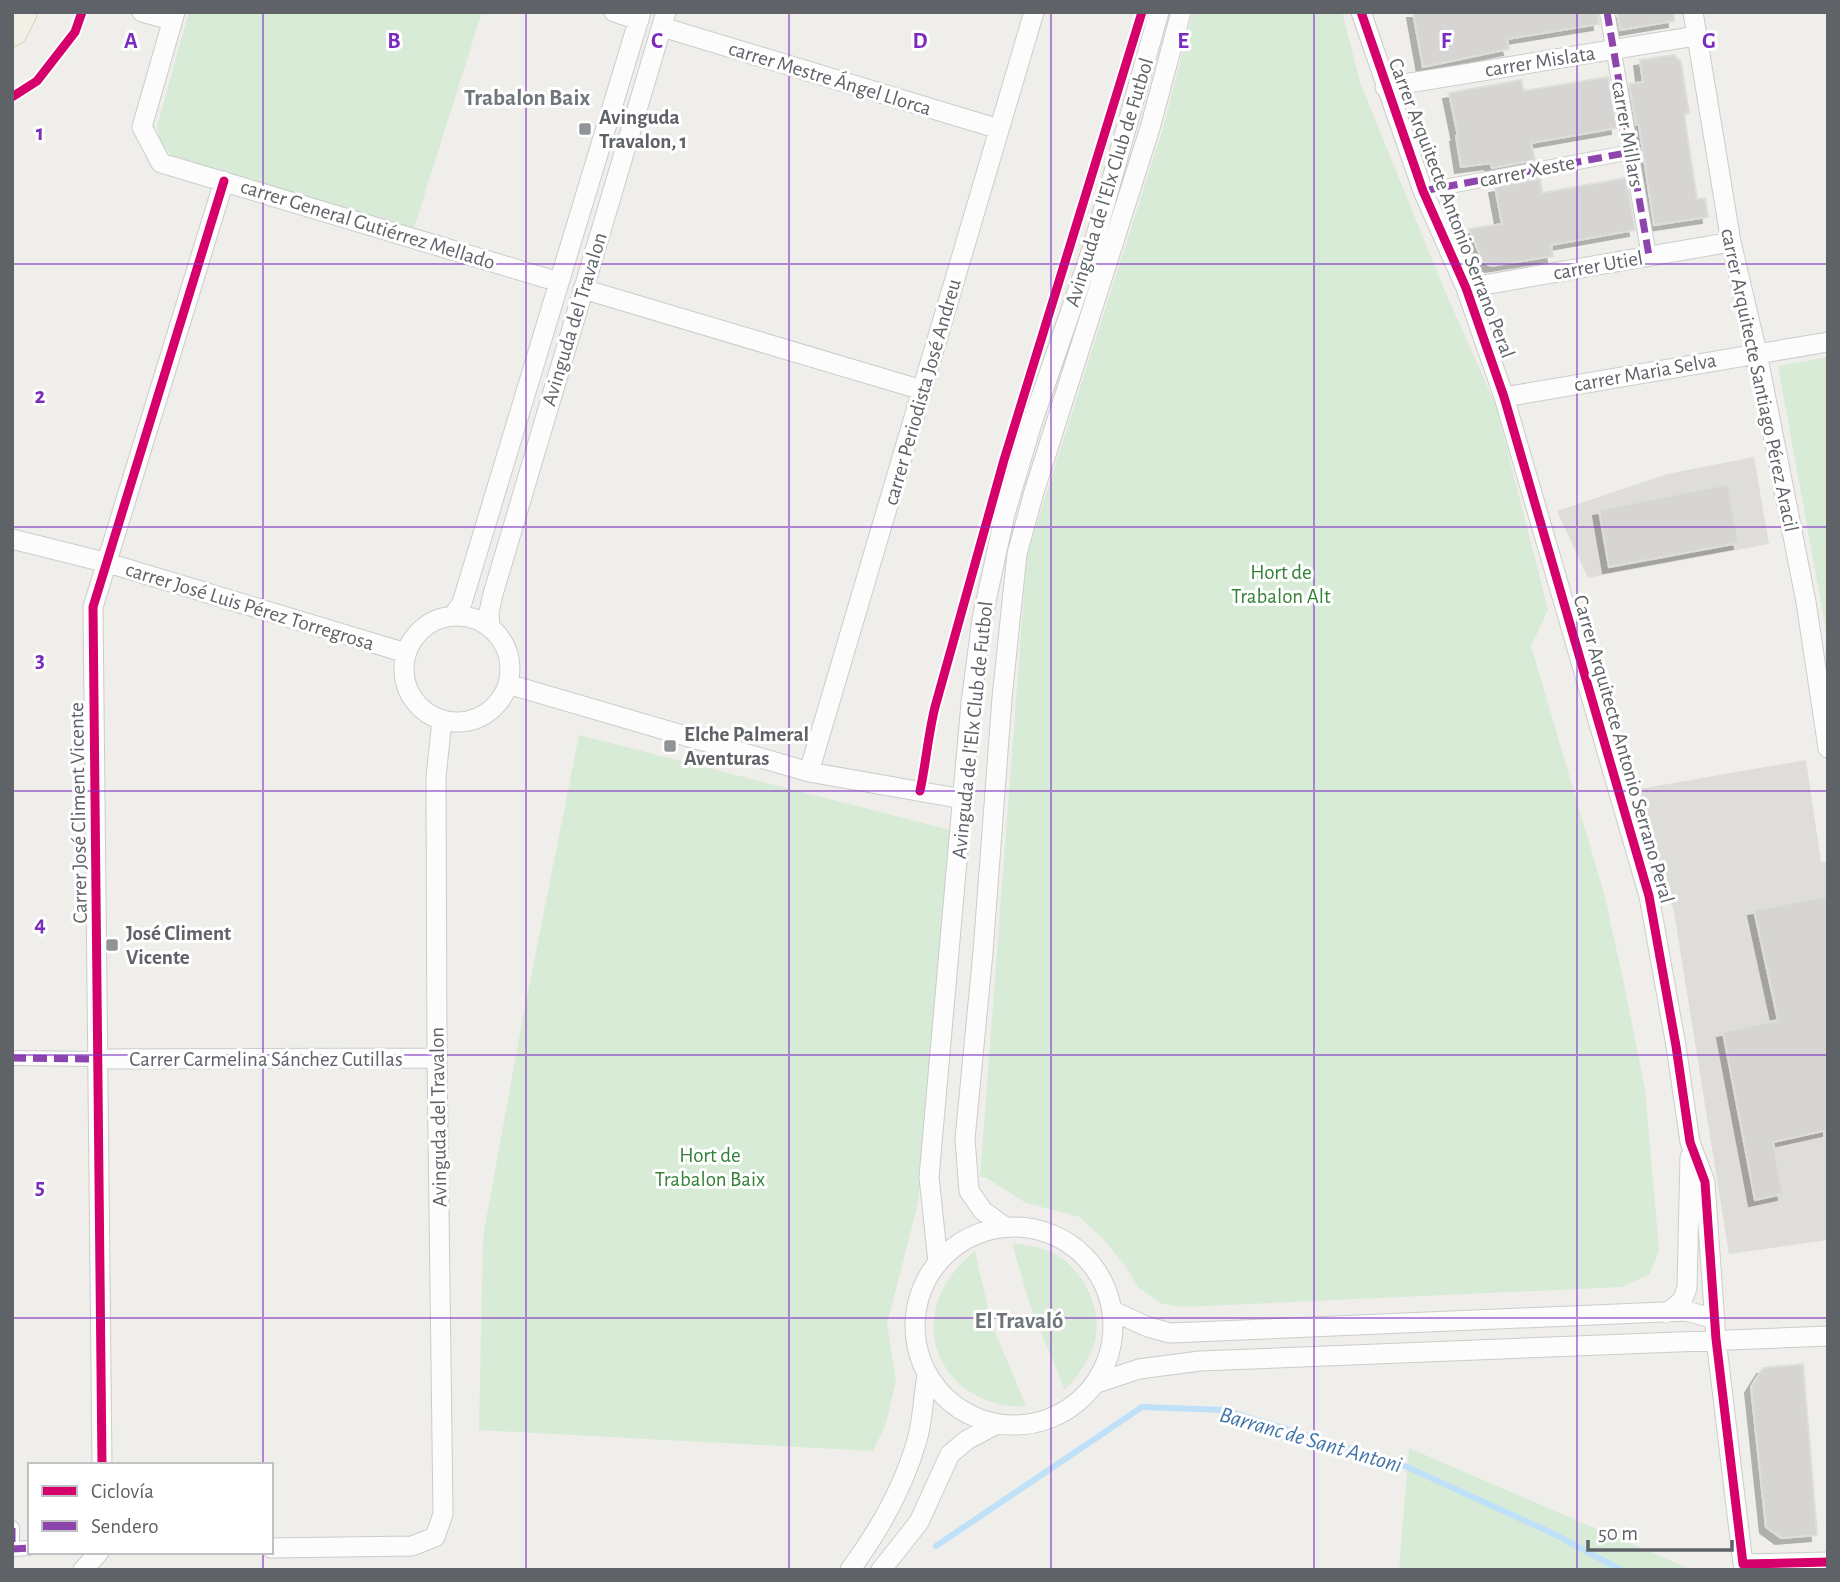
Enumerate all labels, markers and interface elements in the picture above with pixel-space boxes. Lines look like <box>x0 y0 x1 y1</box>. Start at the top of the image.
text: A <box>124 30 138 53</box>
text: B <box>387 30 401 53</box>
text: C <box>651 30 663 53</box>
text: D <box>912 30 928 53</box>
text: E <box>1177 30 1189 53</box>
text: F <box>1441 30 1452 53</box>
text: G <box>1702 30 1716 53</box>
street label: carrer Mestre Ángel Llorca <box>726 36 935 119</box>
street label: carrer Mislata <box>1483 42 1597 81</box>
street label: Avinguda de l'Elx Club de Futbol <box>1062 55 1157 309</box>
street label: Carrer Arquitecte Antonio Serrano Peral <box>1384 55 1519 361</box>
street label: carrer Millars <box>1608 80 1647 189</box>
district label: Trabalon Baix <box>464 87 590 110</box>
place label: Avinguda Travalon, 1 <box>599 107 687 152</box>
marker: Avinguda Travalon, 1 <box>577 121 593 137</box>
text: 1 <box>36 122 44 145</box>
street label: carrer Xeste <box>1478 152 1576 191</box>
street label: carrer General Gutiérrez Mellado <box>238 176 498 273</box>
street label: carrer Arquitecte Santiago Pérez Aracil <box>1717 226 1802 534</box>
street label: Avinguda del Travalon <box>538 230 611 408</box>
street label: carrer Utiel <box>1552 247 1645 284</box>
street label: carrer Periodista José Andreu <box>880 276 965 508</box>
street label: carrer Maria Selva <box>1572 350 1718 395</box>
text: 2 <box>35 385 46 408</box>
street label: carrer José Luis Pérez Torregrosa <box>123 559 377 654</box>
park label: Hort de Trabalon Alt <box>1231 562 1331 607</box>
street label: Carrer Arquitecte Antonio Serrano Peral <box>1569 593 1678 906</box>
street label: Avinguda de l'Elx Club de Futbol <box>949 600 996 860</box>
text: 3 <box>35 649 45 672</box>
street label: Carrer José Climent Vicente <box>66 702 91 924</box>
place label: Elche Palmeral Aventuras <box>684 724 809 769</box>
marker: Elche Palmeral Aventuras <box>662 738 678 754</box>
text: 4 <box>34 913 46 936</box>
place label: José Climent Vicente <box>126 923 231 968</box>
marker: José Climent Vicente <box>104 937 120 953</box>
street label: Avinguda del Travalon <box>426 1027 451 1207</box>
street label: Carrer Carmelina Sánchez Cutillas <box>129 1049 403 1070</box>
park label: Hort de Trabalon Baix <box>655 1145 765 1190</box>
text: 5 <box>35 1176 45 1199</box>
district label: El Travaló <box>975 1310 1063 1333</box>
water label: Barranc de Sant Antoni <box>1217 1403 1404 1477</box>
legend <box>28 1463 273 1554</box>
text: Ciclovía <box>91 1481 154 1502</box>
scale bar <box>1588 1508 1731 1552</box>
text: Sendero <box>91 1516 159 1537</box>
text: 50 m <box>1598 1523 1638 1544</box>

